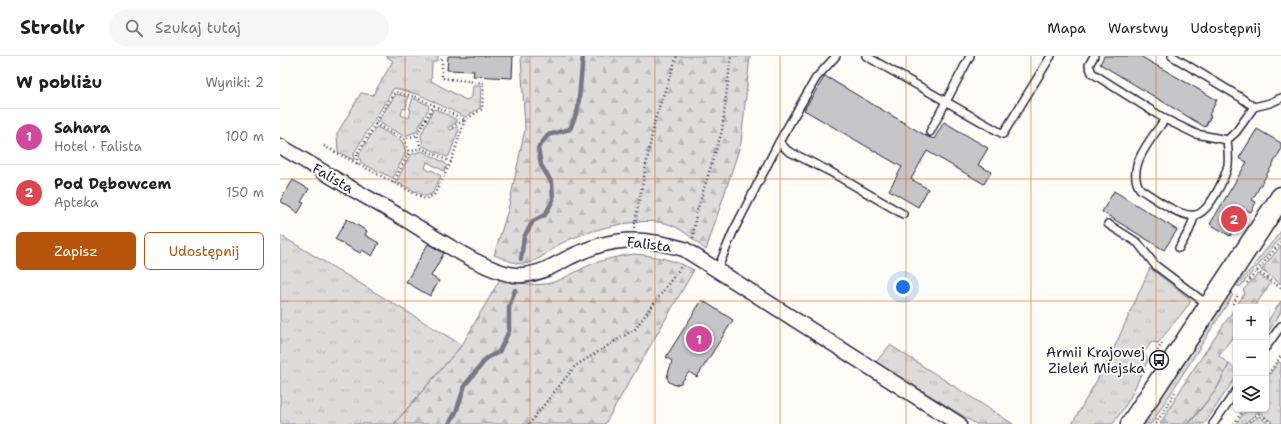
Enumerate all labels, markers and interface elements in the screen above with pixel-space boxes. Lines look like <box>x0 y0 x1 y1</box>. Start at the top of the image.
search box <box>109 10 389 46</box>
text: Strollr <box>20 15 85 40</box>
icon: search <box>123 17 145 39</box>
text: Szukaj tutaj <box>155 18 241 38</box>
text: Mapa <box>1047 19 1086 37</box>
text: Warstwy <box>1108 19 1168 37</box>
text: Udostępnij <box>1190 19 1261 37</box>
text: W pobliżu <box>16 71 102 93</box>
text: Wyniki: 2 <box>205 74 264 91</box>
text: Sahara <box>54 118 110 138</box>
text: 1 <box>26 128 32 145</box>
text: 100 m <box>225 128 264 145</box>
text: Hotel · Falista <box>54 138 142 155</box>
street label: Falista <box>309 159 357 197</box>
text: Pod Dębowcem <box>54 174 171 194</box>
text: 2 <box>24 184 34 201</box>
text: 150 m <box>226 184 264 201</box>
text: Apteka <box>54 194 98 211</box>
pin: 2 <box>1221 204 1247 234</box>
button: Zapisz <box>16 232 136 270</box>
button: Udostępnij <box>144 232 264 270</box>
street label: Falista <box>626 232 673 256</box>
your location <box>893 277 913 297</box>
map controls <box>1233 304 1269 412</box>
button: + <box>1233 304 1269 340</box>
pin: 1 <box>686 324 712 354</box>
button: − <box>1233 340 1269 376</box>
place label: Armii Krajowej Zieleń Miejska <box>1046 343 1145 377</box>
bus stop icon: Armii Krajowej Zieleń Miejska <box>1148 349 1170 371</box>
button: layers <box>1233 376 1269 412</box>

